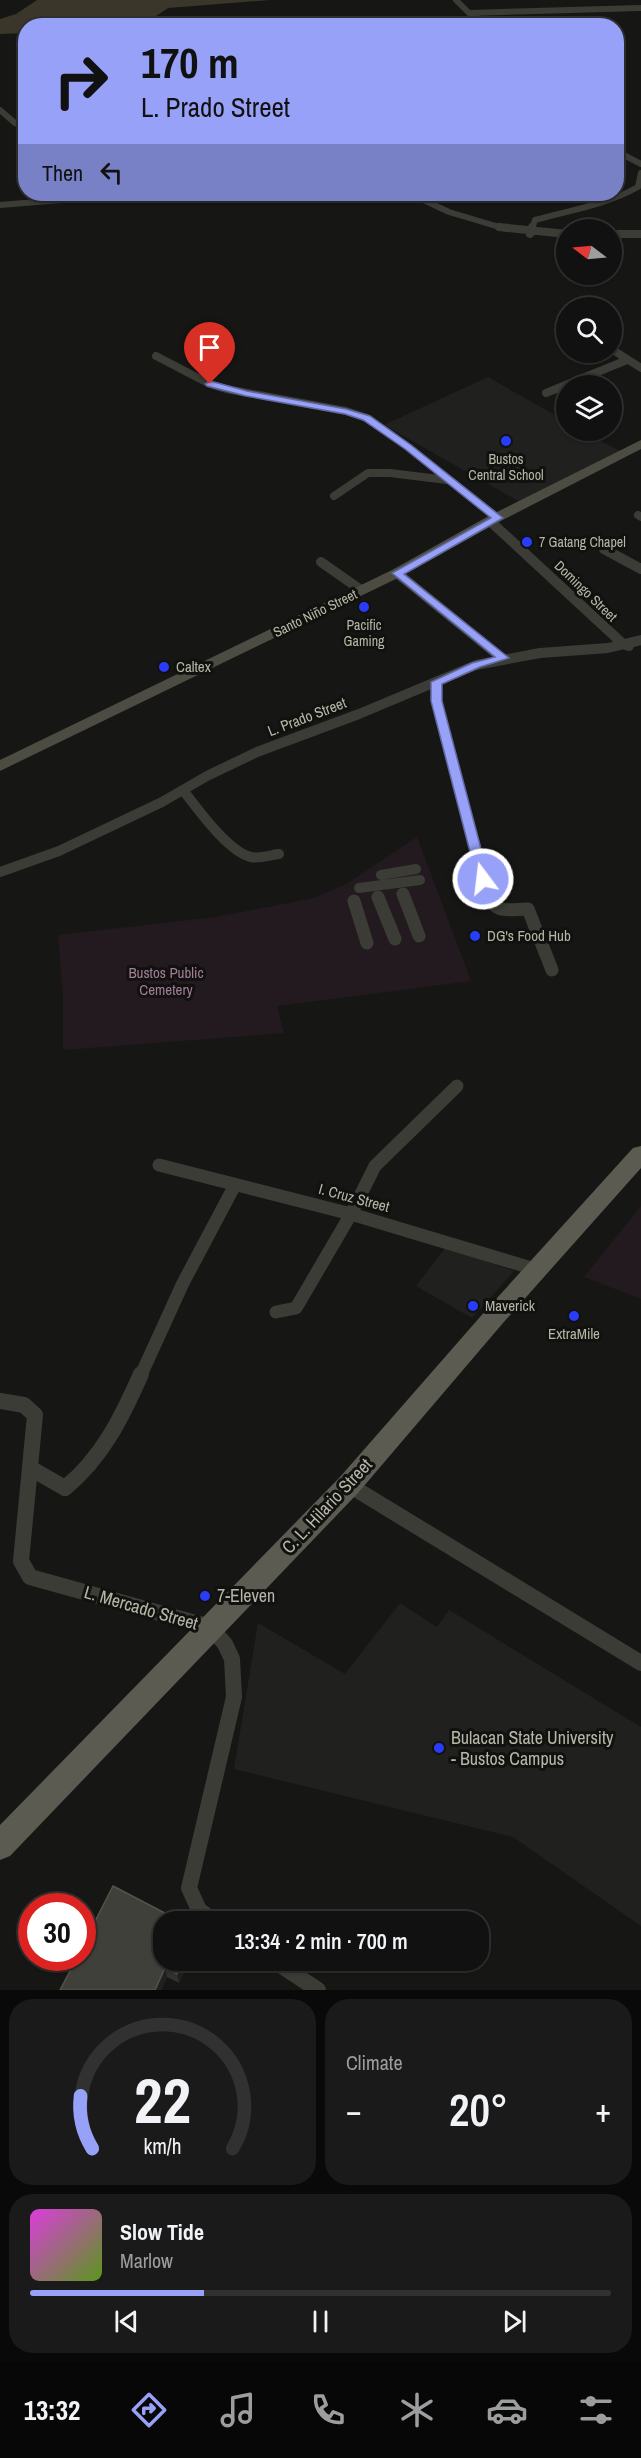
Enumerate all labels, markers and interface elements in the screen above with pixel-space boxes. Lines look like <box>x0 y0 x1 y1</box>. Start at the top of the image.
text: 170 m <box>141 35 239 91</box>
icon: right <box>42 42 120 120</box>
text: L. Prado Street <box>141 89 290 125</box>
icon: left <box>95 156 128 189</box>
text: Then <box>42 158 83 188</box>
north arrow <box>556 219 622 285</box>
map controls <box>556 219 622 441</box>
button: search <box>556 297 622 363</box>
pin <box>184 322 235 384</box>
icon: arrive <box>193 331 226 364</box>
button: layers <box>556 375 622 441</box>
marker: Bustos Central School <box>499 434 513 448</box>
place label: Bustos Central School <box>468 450 544 484</box>
place label: 7 Gatang Chapel <box>539 533 626 551</box>
marker: 7 Gatang Chapel <box>520 535 534 549</box>
street label: Domingo Street <box>551 557 621 625</box>
street label: Santo Niño Street <box>270 585 360 641</box>
marker: Pacific Gaming <box>357 600 371 614</box>
place label: Pacific Gaming <box>344 616 385 650</box>
place label: Caltex <box>176 656 212 677</box>
marker: Caltex <box>157 660 171 674</box>
street label: L. Prado Street <box>264 692 350 741</box>
position arrow <box>451 847 515 911</box>
place label: DG's Food Hub <box>487 925 571 946</box>
marker: DG's Food Hub <box>468 929 482 943</box>
park label: Bustos Public Cemetery <box>128 962 204 1000</box>
street label: I. Cruz Street <box>316 1178 392 1217</box>
place label: Maverick <box>485 1295 536 1316</box>
marker: Maverick <box>466 1299 480 1313</box>
marker: ExtraMile <box>567 1309 581 1323</box>
place label: ExtraMile <box>548 1323 600 1344</box>
street label: C. L. Hilario Street <box>276 1452 377 1559</box>
street label: L. Mercado Street <box>81 1579 201 1636</box>
place label: 7-Eleven <box>217 1583 275 1608</box>
marker: 7-Eleven <box>198 1589 212 1603</box>
place label: Bulacan State University - Bustos Campus <box>451 1725 614 1771</box>
marker: Bulacan State University - Bustos Campus <box>432 1741 446 1755</box>
speed limit sign: 30 <box>18 1893 96 1971</box>
text: 13:34 · 2 min · 700 m <box>234 1926 408 1956</box>
text: Climate <box>346 2049 403 2076</box>
text: 22 <box>134 2058 191 2142</box>
text: 20° <box>449 2079 508 2140</box>
text: − <box>346 2088 362 2132</box>
text: + <box>595 2088 611 2132</box>
text: km/h <box>143 2132 182 2161</box>
text: Slow Tide <box>120 2217 204 2247</box>
text: Marlow <box>120 2247 173 2274</box>
icon: previous <box>110 2305 143 2338</box>
icon: pause <box>304 2305 337 2338</box>
icon: next <box>498 2305 531 2338</box>
icon: directions <box>128 2389 170 2431</box>
icon: music <box>217 2389 259 2431</box>
icon: phone <box>307 2389 349 2431</box>
icon: climate <box>396 2389 438 2431</box>
icon: car <box>486 2389 528 2431</box>
icon: filters <box>575 2389 617 2431</box>
text: 13:32 <box>24 2392 80 2428</box>

